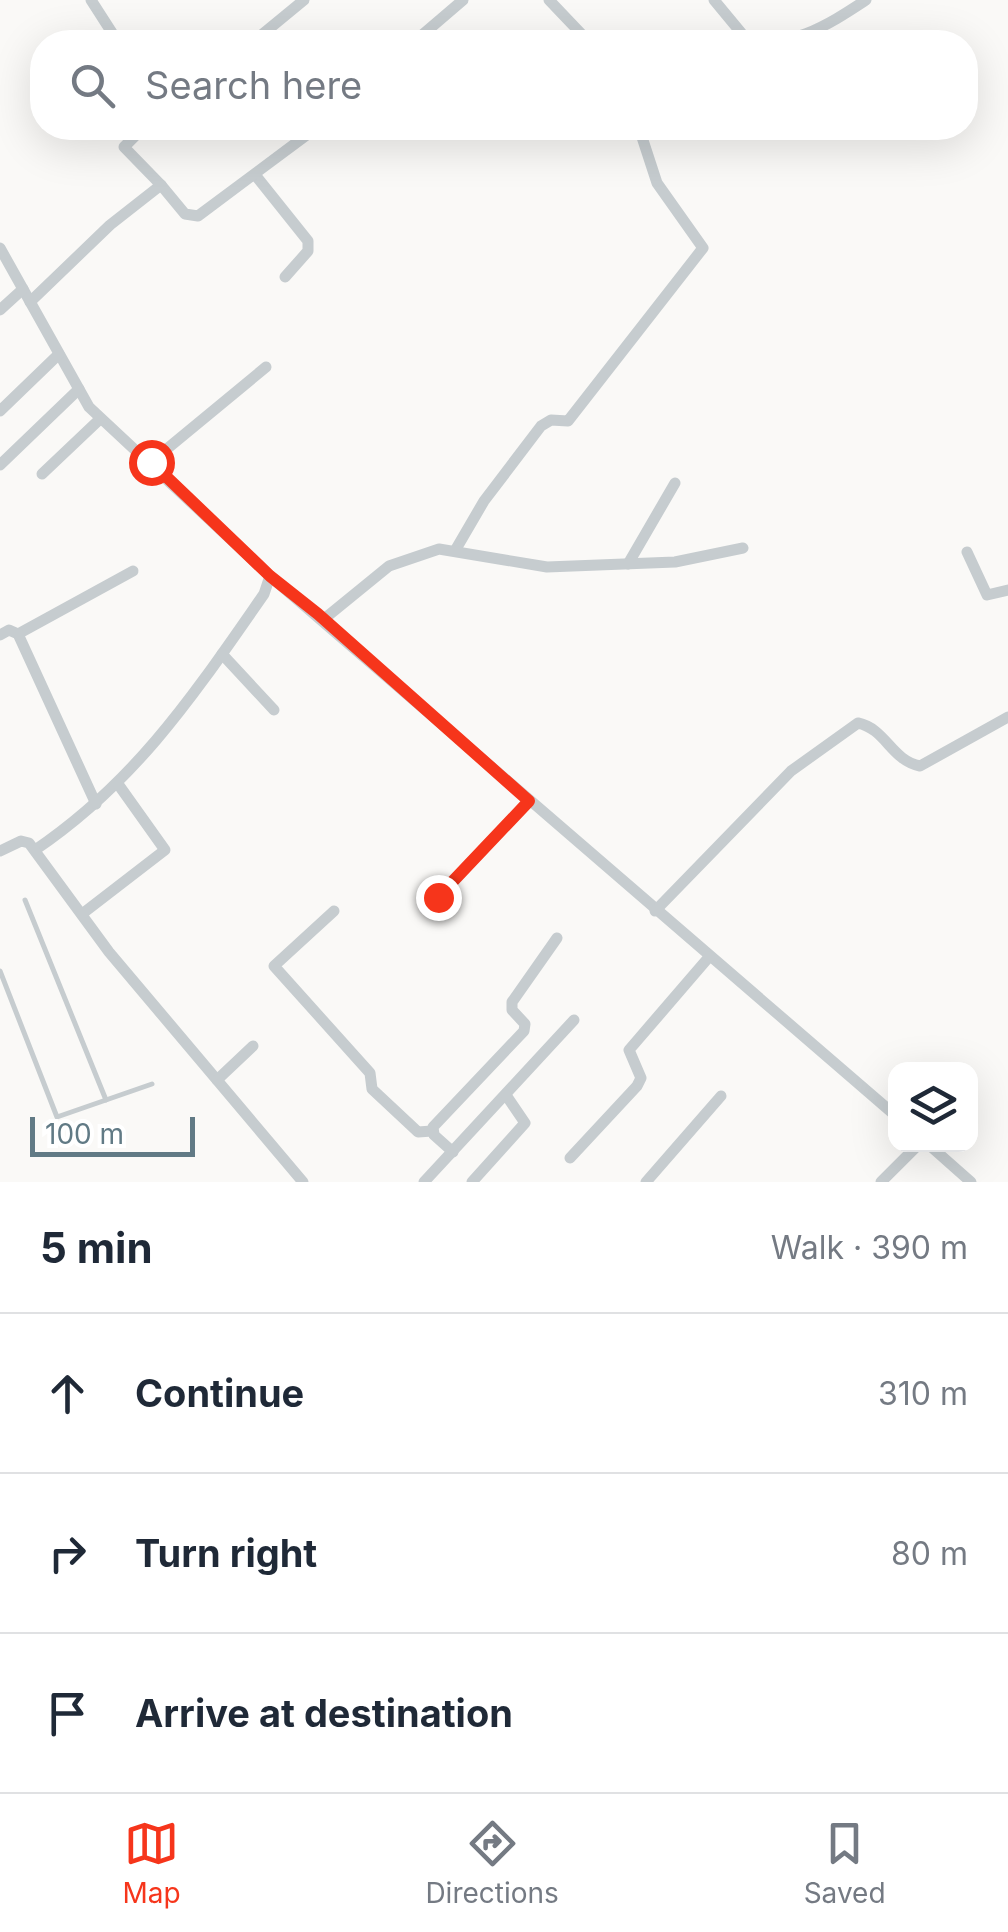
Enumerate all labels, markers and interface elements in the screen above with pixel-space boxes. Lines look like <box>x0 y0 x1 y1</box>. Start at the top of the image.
search box <box>30 30 978 140</box>
icon: search <box>65 58 120 113</box>
text: Search here <box>145 62 362 108</box>
route start <box>129 440 175 486</box>
route end <box>416 875 462 921</box>
map controls <box>888 1062 978 1152</box>
button: layers <box>888 1062 978 1152</box>
scale bar <box>30 1112 195 1156</box>
text: 100 m <box>45 1117 124 1151</box>
text: 5 min <box>40 1222 153 1273</box>
text: Walk · 390 m <box>771 1228 968 1267</box>
icon: ahead <box>40 1366 95 1421</box>
text: Continue <box>135 1370 304 1416</box>
text: 310 m <box>878 1374 968 1413</box>
icon: right <box>40 1526 95 1581</box>
text: Turn right <box>135 1530 317 1576</box>
text: 80 m <box>891 1534 968 1573</box>
icon: arrive <box>40 1686 95 1741</box>
text: Arrive at destination <box>135 1690 513 1736</box>
tab: Map <box>122 1816 181 1910</box>
tab: Directions <box>425 1816 559 1910</box>
tab: Saved <box>804 1816 886 1910</box>

